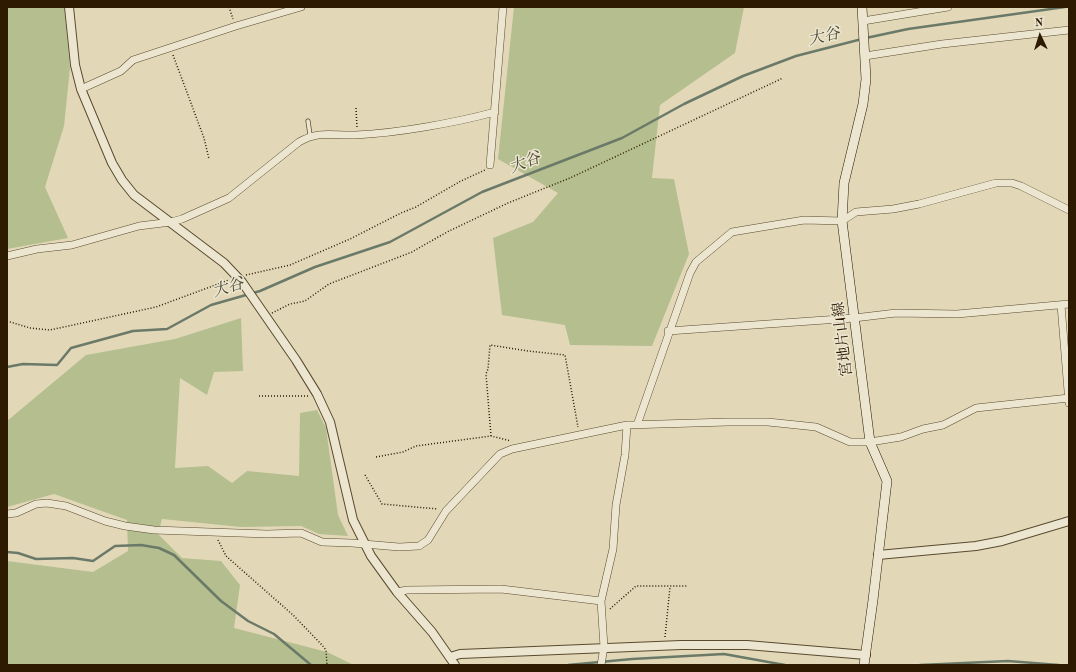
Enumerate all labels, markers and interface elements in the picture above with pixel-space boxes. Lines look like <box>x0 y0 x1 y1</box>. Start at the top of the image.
north arrow <box>1020 16 1060 56</box>
text: N <box>1035 18 1044 29</box>
water label: 大谷 <box>806 24 842 50</box>
water label: 大谷 <box>507 148 543 178</box>
water label: 大谷 <box>210 274 246 302</box>
street label: 宮地片山線 <box>829 301 857 377</box>

